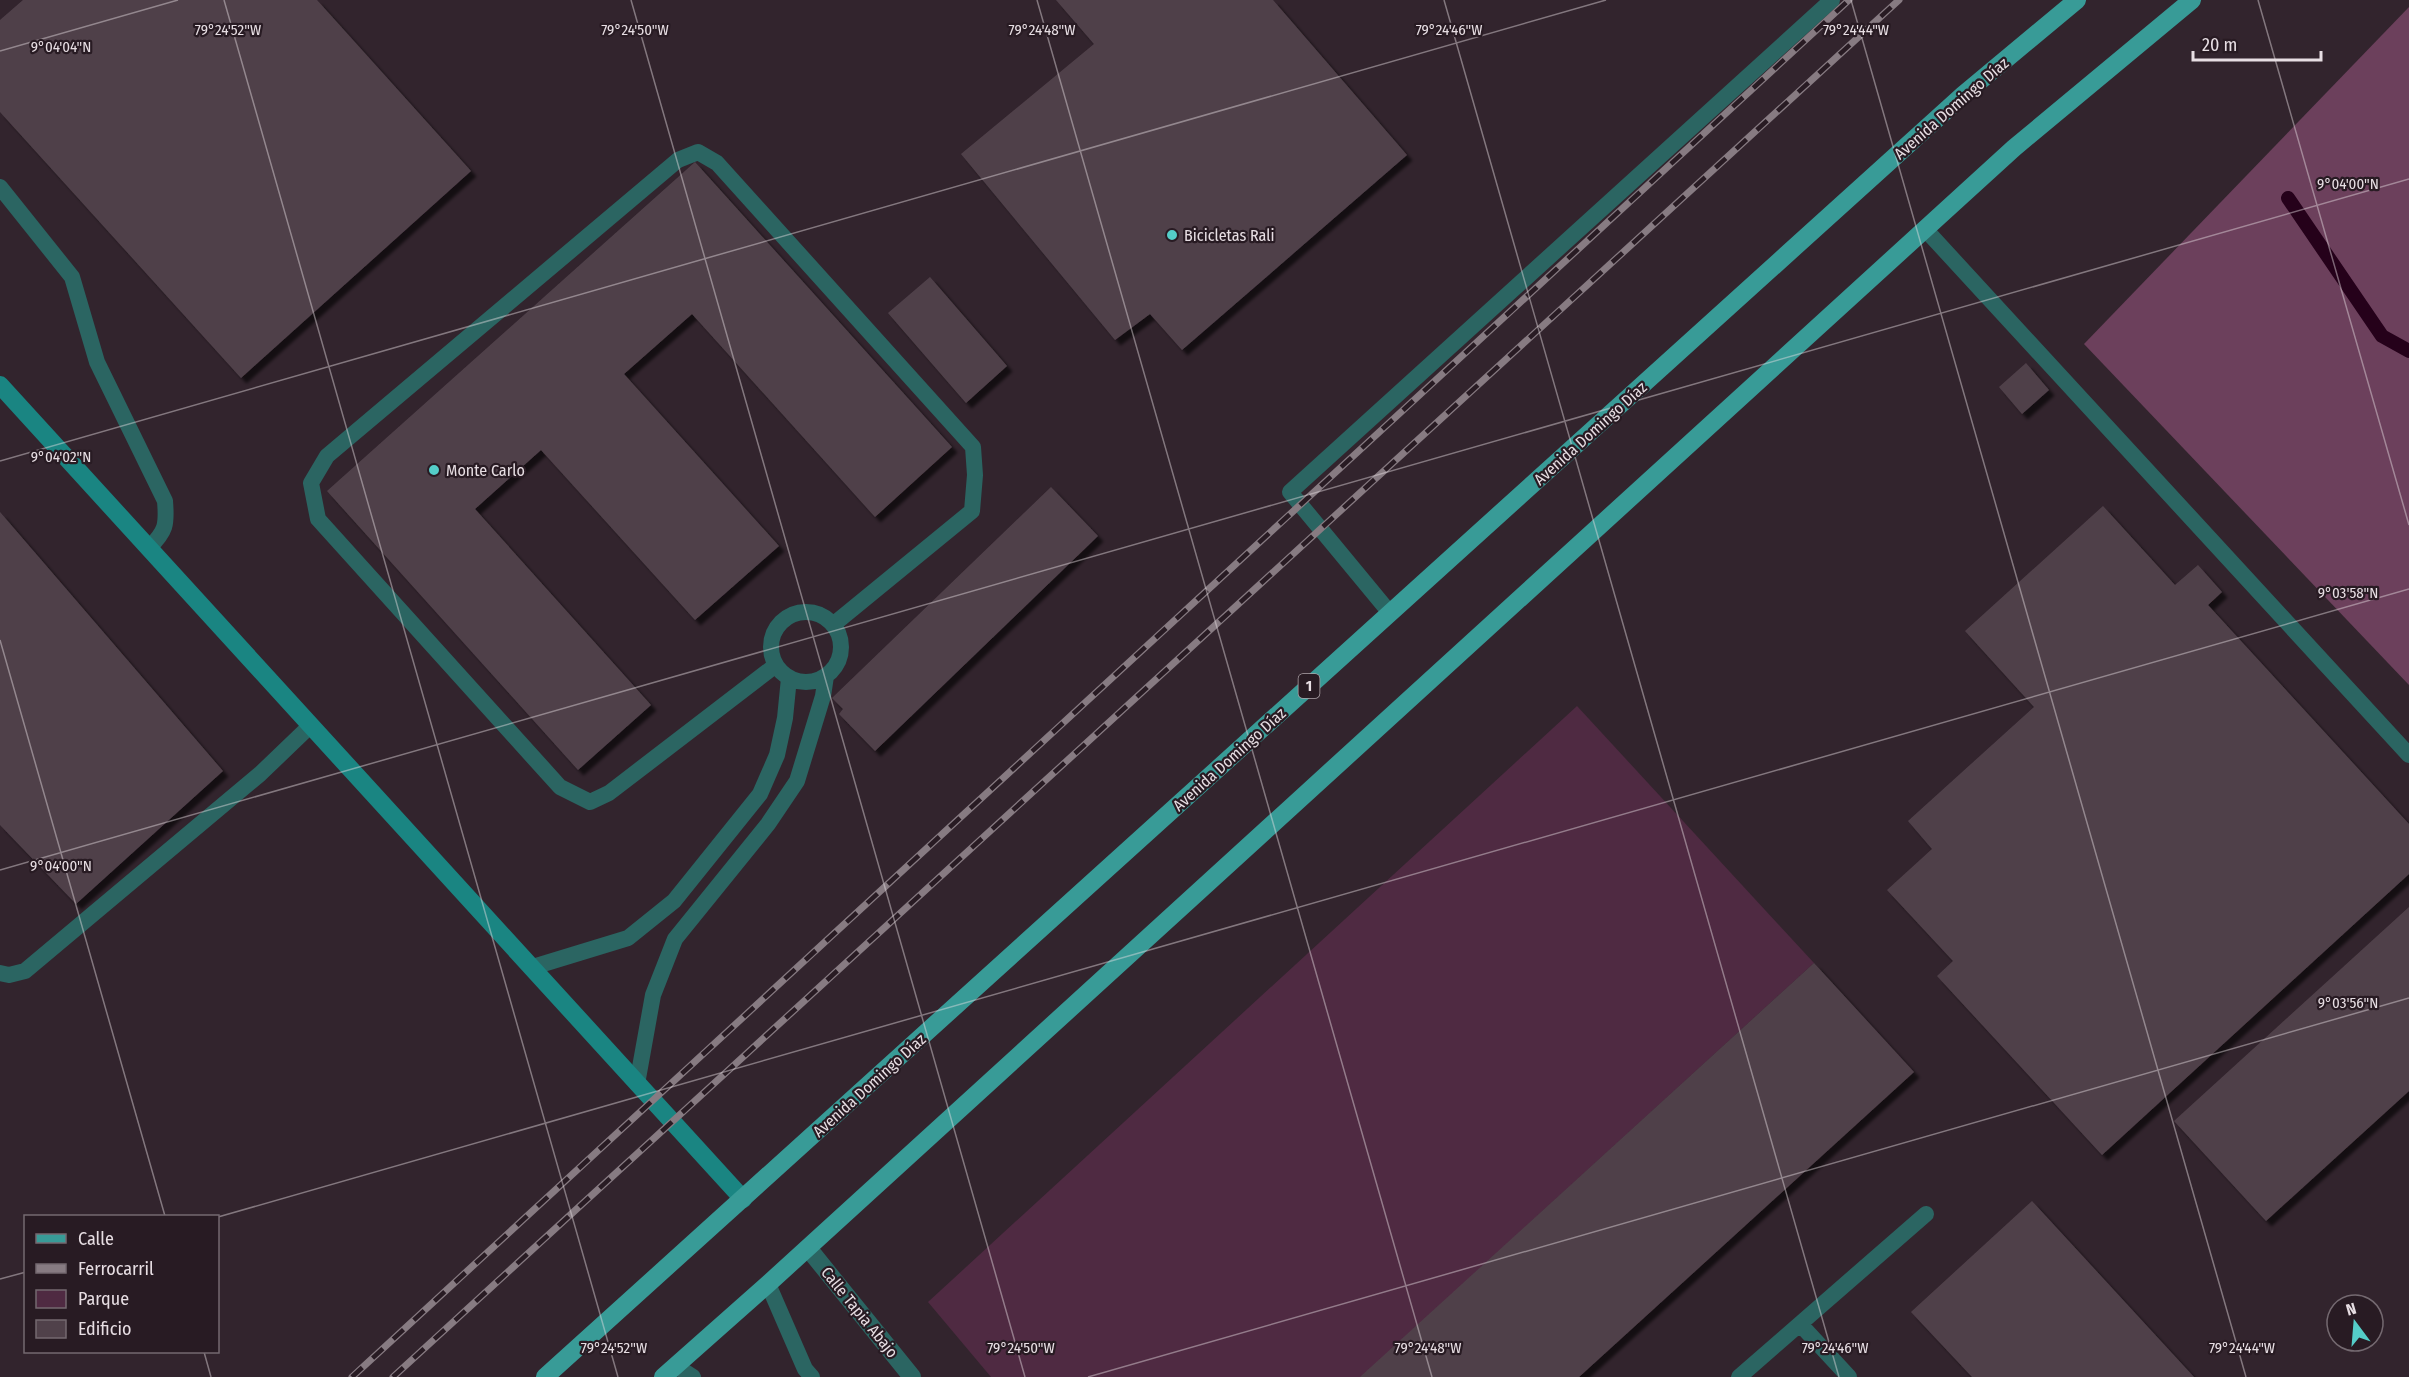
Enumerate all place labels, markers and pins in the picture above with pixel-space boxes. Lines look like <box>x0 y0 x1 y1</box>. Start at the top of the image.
place label: Bicicletas Rali <box>1184 226 1275 245</box>
marker: Bicicletas Rali <box>1165 228 1179 242</box>
place label: Monte Carlo <box>446 461 525 480</box>
marker: Monte Carlo <box>427 463 441 477</box>

